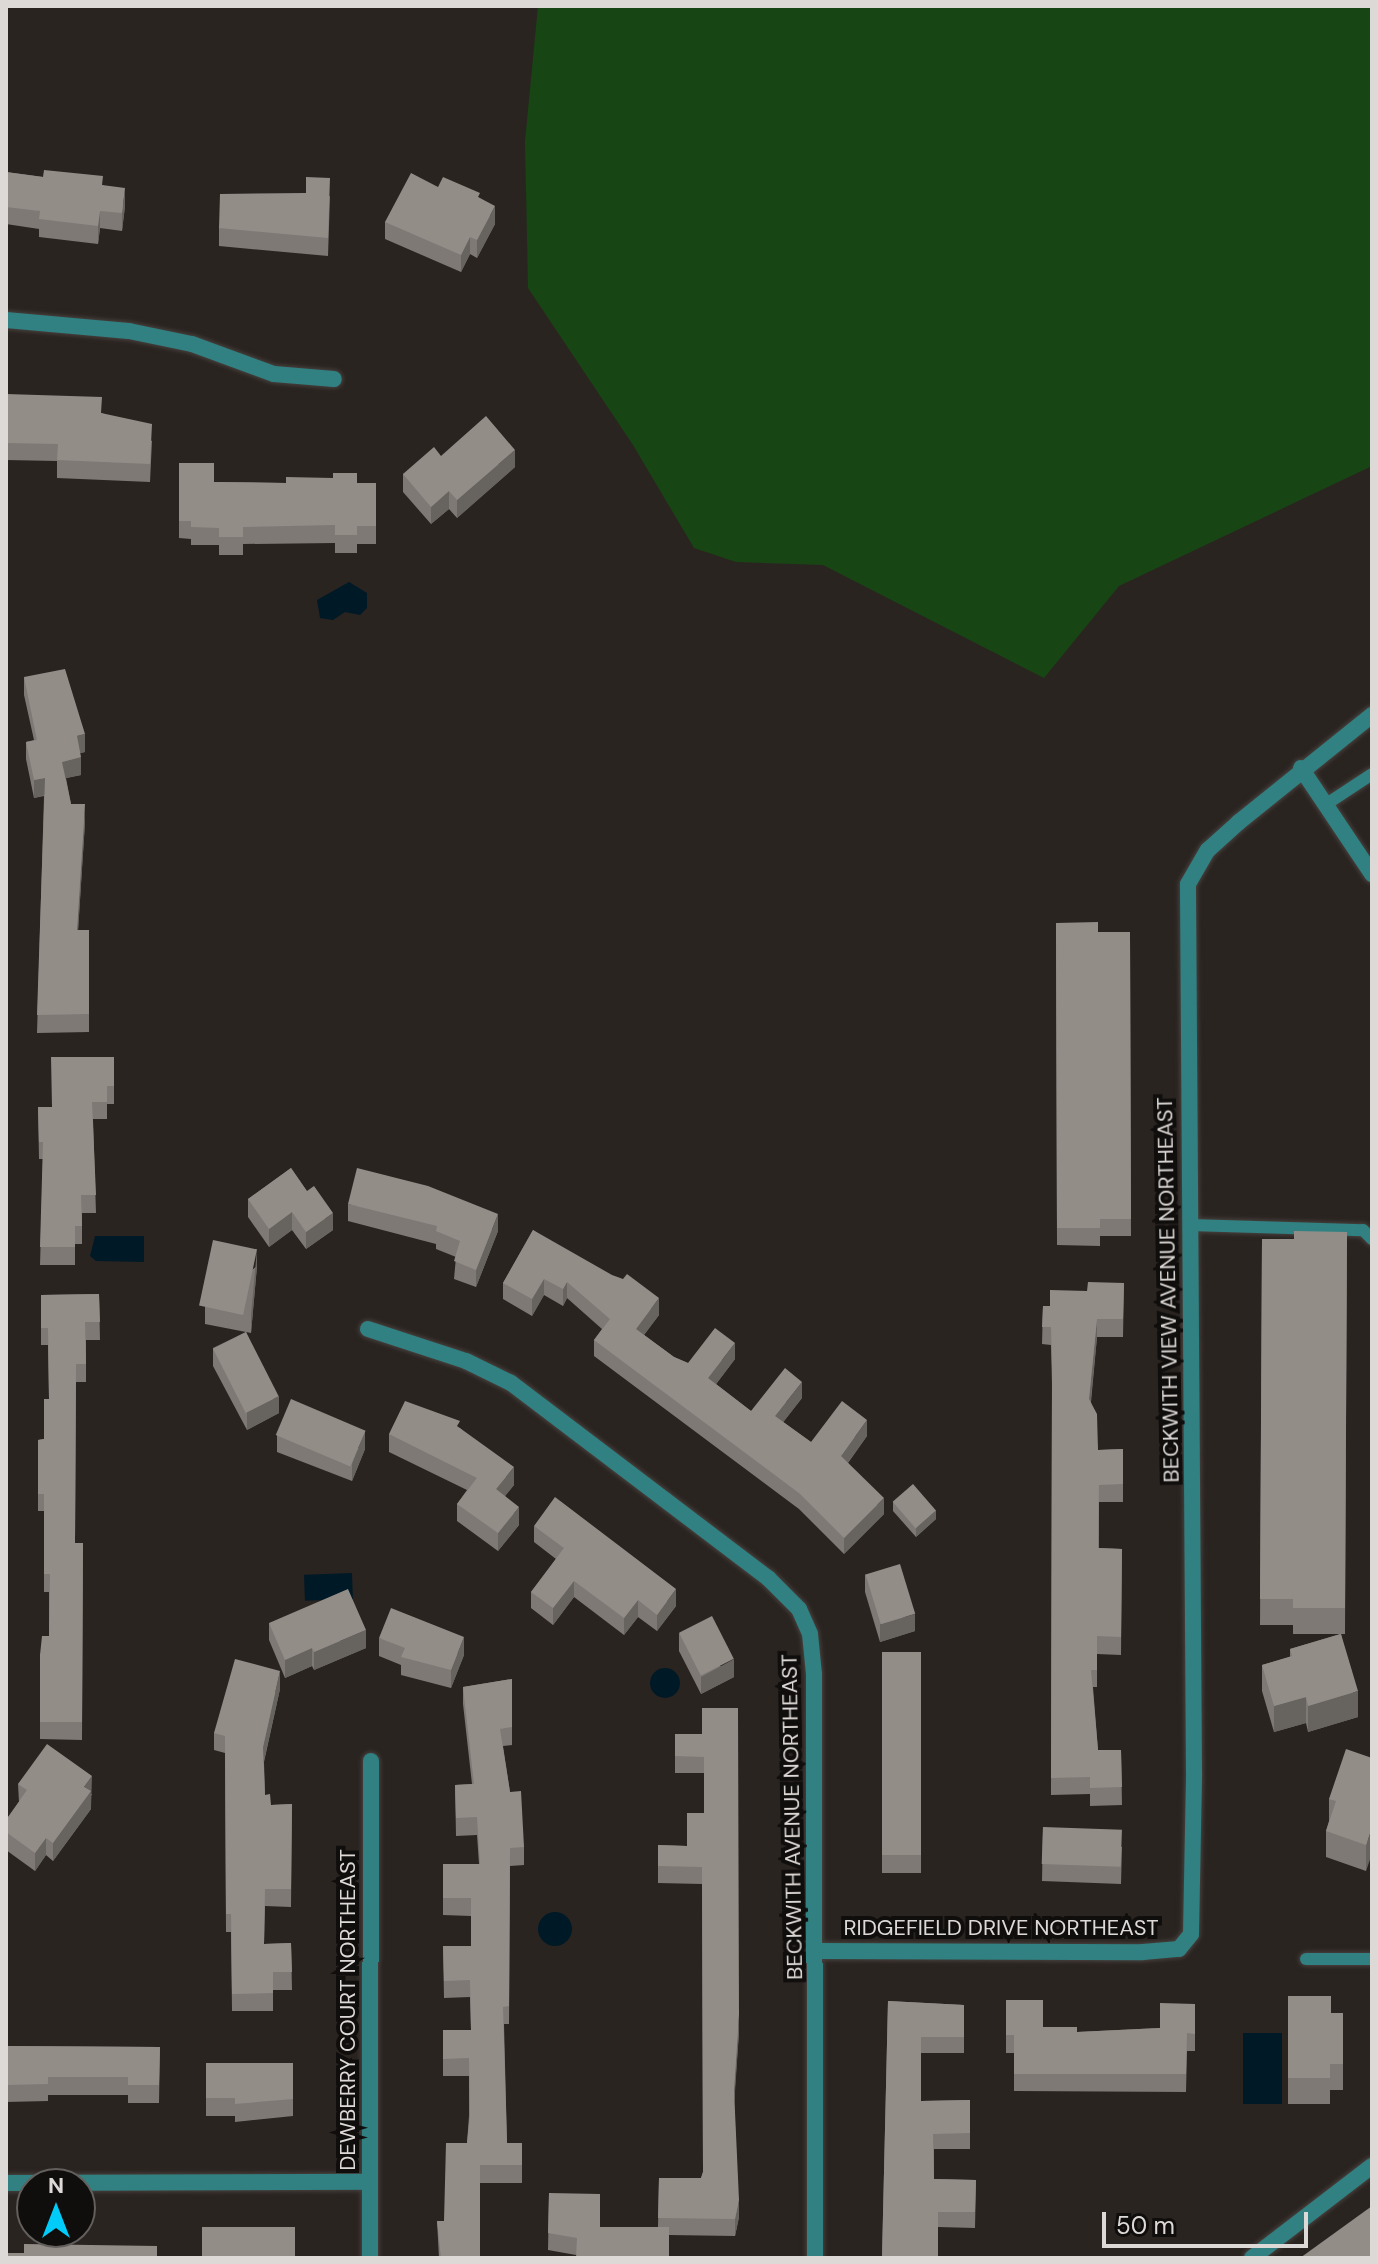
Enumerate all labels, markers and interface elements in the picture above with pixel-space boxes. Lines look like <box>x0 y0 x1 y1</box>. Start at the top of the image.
street label: BECKWITH VIEW AVENUE NORTHEAST <box>1151 1097 1185 1483</box>
street label: BECKWITH AVENUE NORTHEAST <box>776 1654 808 1980</box>
street label: DEWBERRY COURT NORTHEAST <box>335 1849 361 2171</box>
street label: RIDGEFIELD DRIVE NORTHEAST <box>843 1915 1159 1941</box>
north arrow <box>16 2168 96 2248</box>
text: N <box>48 2171 64 2200</box>
scale bar <box>1106 2196 1312 2246</box>
text: 50 m <box>1116 2210 1175 2241</box>

